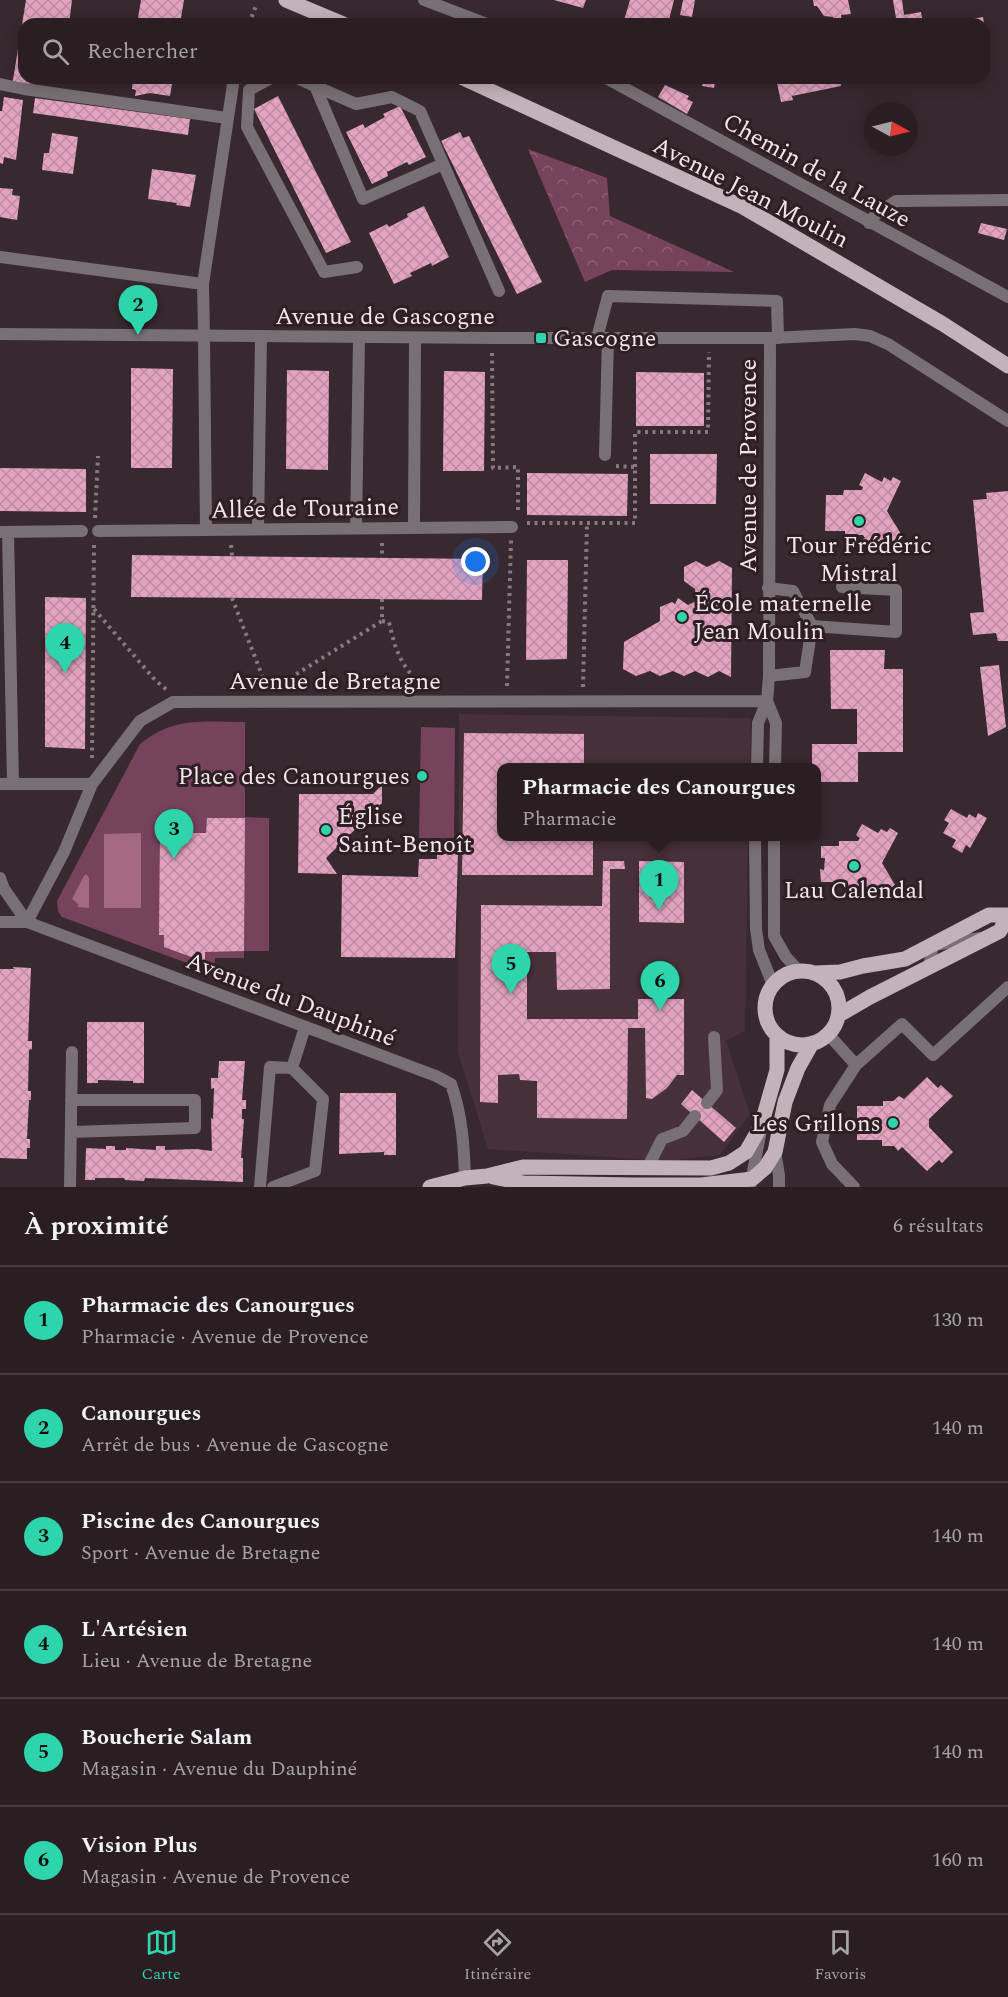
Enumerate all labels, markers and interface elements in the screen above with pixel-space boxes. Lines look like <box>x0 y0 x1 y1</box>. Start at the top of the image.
search box <box>18 18 990 84</box>
icon: search <box>39 35 72 68</box>
text: Rechercher <box>87 35 198 68</box>
north arrow <box>864 102 918 156</box>
street label: Chemin de la Lauze <box>716 104 917 238</box>
street label: Avenue Jean Moulin <box>646 128 855 258</box>
pin: 2 <box>118 286 158 335</box>
street label: Avenue de Gascogne <box>275 299 495 335</box>
place label: Gascogne <box>553 321 656 357</box>
marker: Gascogne <box>534 331 548 345</box>
street label: Avenue de Provence <box>731 359 767 573</box>
street label: Allée de Touraine <box>211 489 399 529</box>
marker: Tour Frédéric Mistral <box>852 514 866 528</box>
place label: Tour Frédéric Mistral <box>786 528 932 592</box>
your location <box>461 547 490 576</box>
place label: École maternelle Jean Moulin <box>694 586 872 650</box>
marker: École maternelle Jean Moulin <box>675 610 689 624</box>
pin: 4 <box>46 624 84 673</box>
street label: Avenue de Bretagne <box>229 664 441 700</box>
place label: Place des Canourgues <box>178 759 410 795</box>
popup <box>497 763 821 841</box>
marker: Place des Canourgues <box>415 769 429 783</box>
text: Pharmacie des Canourgues <box>522 771 796 804</box>
place label: Église Saint-Benoît <box>338 799 472 863</box>
text: Pharmacie <box>522 804 616 834</box>
pin: 3 <box>154 810 194 859</box>
marker: Église Saint-Benoît <box>319 823 333 837</box>
marker: Lau Calendal <box>847 859 861 873</box>
pin: 1 <box>640 860 678 910</box>
place label: Lau Calendal <box>784 873 924 909</box>
street label: Avenue du Dauphiné <box>180 943 401 1057</box>
pin: 5 <box>492 944 530 994</box>
pin: 6 <box>640 962 680 1011</box>
place label: Les Grillons <box>751 1106 881 1142</box>
marker: Les Grillons <box>886 1116 900 1130</box>
text: À proximité <box>24 1206 169 1246</box>
text: 6 résultats <box>893 1211 984 1241</box>
text: Pharmacie des Canourgues <box>81 1289 355 1322</box>
text: 1 <box>38 1305 49 1335</box>
text: 130 m <box>932 1305 984 1335</box>
text: Pharmacie · Avenue de Provence <box>81 1322 369 1352</box>
text: Canourgues <box>81 1397 201 1430</box>
text: 2 <box>38 1413 49 1443</box>
text: 140 m <box>932 1413 984 1443</box>
text: Arrêt de bus · Avenue de Gascogne <box>81 1430 389 1460</box>
text: Piscine des Canourgues <box>81 1505 320 1538</box>
text: 3 <box>38 1521 49 1551</box>
text: 140 m <box>932 1521 984 1551</box>
text: Sport · Avenue de Bretagne <box>81 1538 320 1568</box>
text: L'Artésien <box>81 1613 188 1646</box>
text: 4 <box>38 1629 49 1659</box>
text: 140 m <box>932 1629 984 1659</box>
text: Lieu · Avenue de Bretagne <box>81 1646 312 1676</box>
text: Boucherie Salam <box>81 1721 252 1754</box>
text: 5 <box>38 1737 49 1767</box>
text: 140 m <box>932 1737 984 1767</box>
text: Magasin · Avenue du Dauphiné <box>81 1754 357 1784</box>
text: Vision Plus <box>81 1829 198 1862</box>
text: 6 <box>38 1845 49 1875</box>
text: 160 m <box>932 1845 984 1875</box>
text: Magasin · Avenue de Provence <box>81 1862 350 1892</box>
tab: Carte <box>142 1926 181 1986</box>
tab: Itinéraire <box>464 1926 531 1986</box>
tab: Favoris <box>814 1926 866 1986</box>

